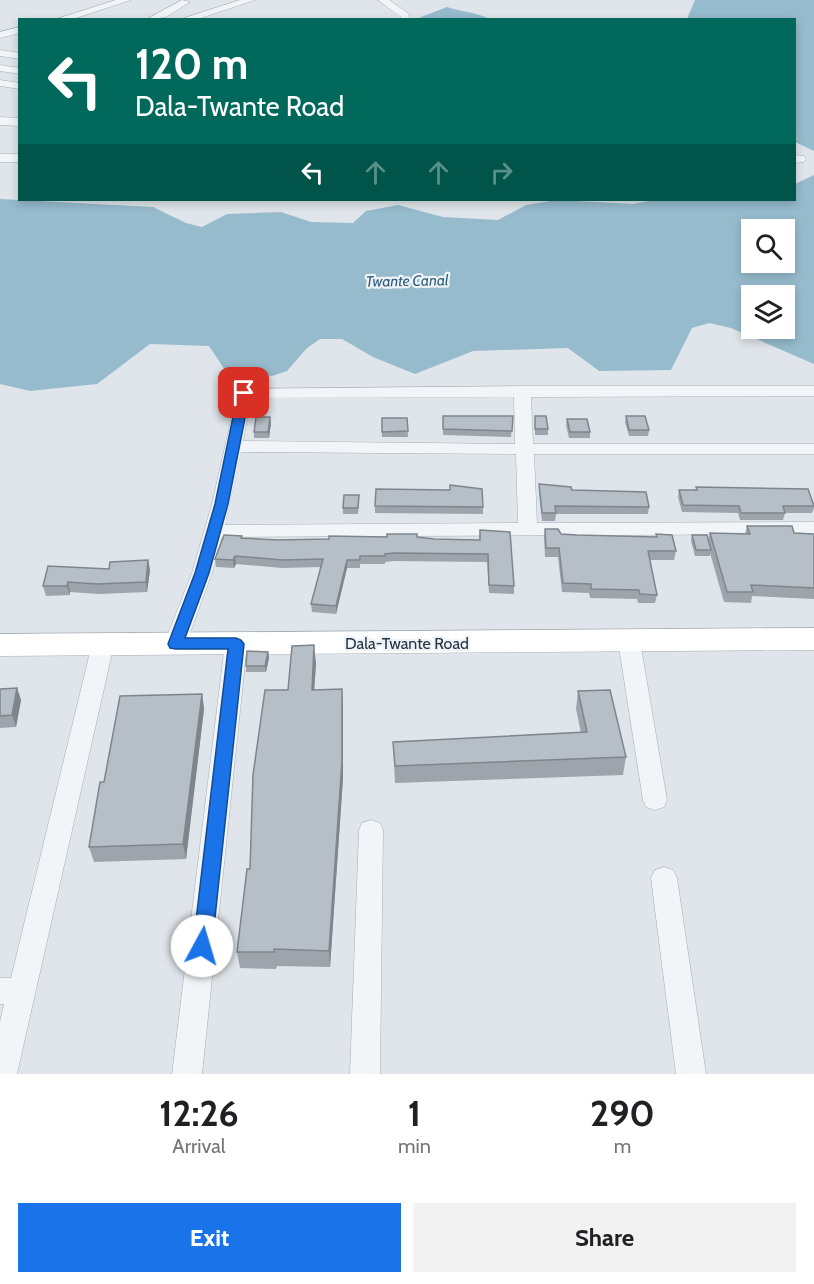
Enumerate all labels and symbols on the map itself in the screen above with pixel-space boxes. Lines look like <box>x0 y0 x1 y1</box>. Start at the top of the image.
water label: Twante Canal <box>365 271 449 291</box>
pin <box>218 367 269 418</box>
street label: Dala-Twante Road <box>345 634 469 653</box>
position arrow <box>170 914 234 978</box>

